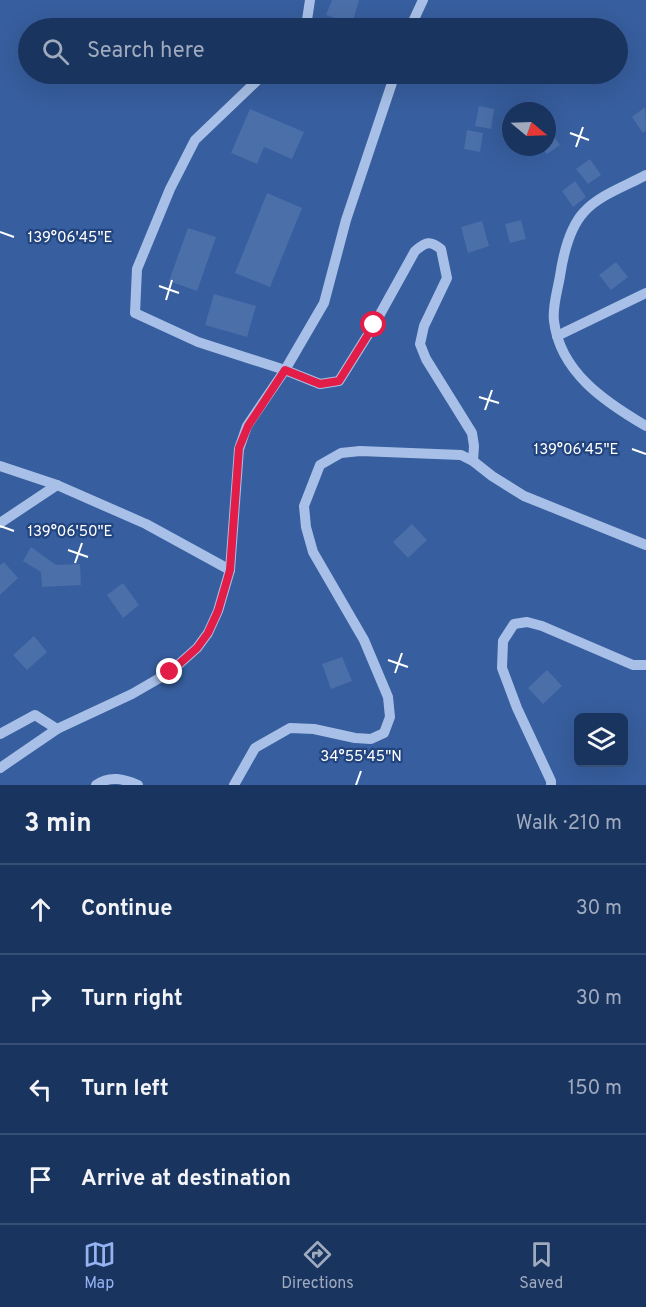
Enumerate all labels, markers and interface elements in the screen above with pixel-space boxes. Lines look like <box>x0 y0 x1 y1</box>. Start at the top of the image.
search box <box>18 18 628 84</box>
icon: search <box>39 35 72 68</box>
text: Search here <box>87 38 205 65</box>
north arrow <box>502 102 556 156</box>
text: 139°06'45"E <box>28 229 112 248</box>
route start <box>360 311 386 337</box>
text: 139°06'45"E <box>534 441 618 460</box>
text: 139°06'50"E <box>27 523 113 542</box>
route end <box>156 658 182 684</box>
map controls <box>574 713 628 767</box>
button: layers <box>574 713 628 767</box>
text: 34°55'45"N <box>320 748 402 767</box>
text: 3 min <box>24 808 92 841</box>
text: Walk · 210 m <box>516 811 622 837</box>
icon: ahead <box>24 893 57 926</box>
text: Continue <box>81 896 172 923</box>
text: 30 m <box>576 896 622 922</box>
icon: right <box>24 983 57 1016</box>
text: Turn right <box>81 986 183 1013</box>
text: 30 m <box>576 986 622 1012</box>
icon: left <box>24 1073 57 1106</box>
text: Turn left <box>81 1076 169 1103</box>
text: 150 m <box>568 1076 622 1102</box>
icon: arrive <box>24 1163 57 1196</box>
text: Arrive at destination <box>81 1166 291 1193</box>
tab: Map <box>83 1238 116 1294</box>
tab: Directions <box>281 1238 354 1294</box>
tab: Saved <box>519 1238 563 1294</box>

